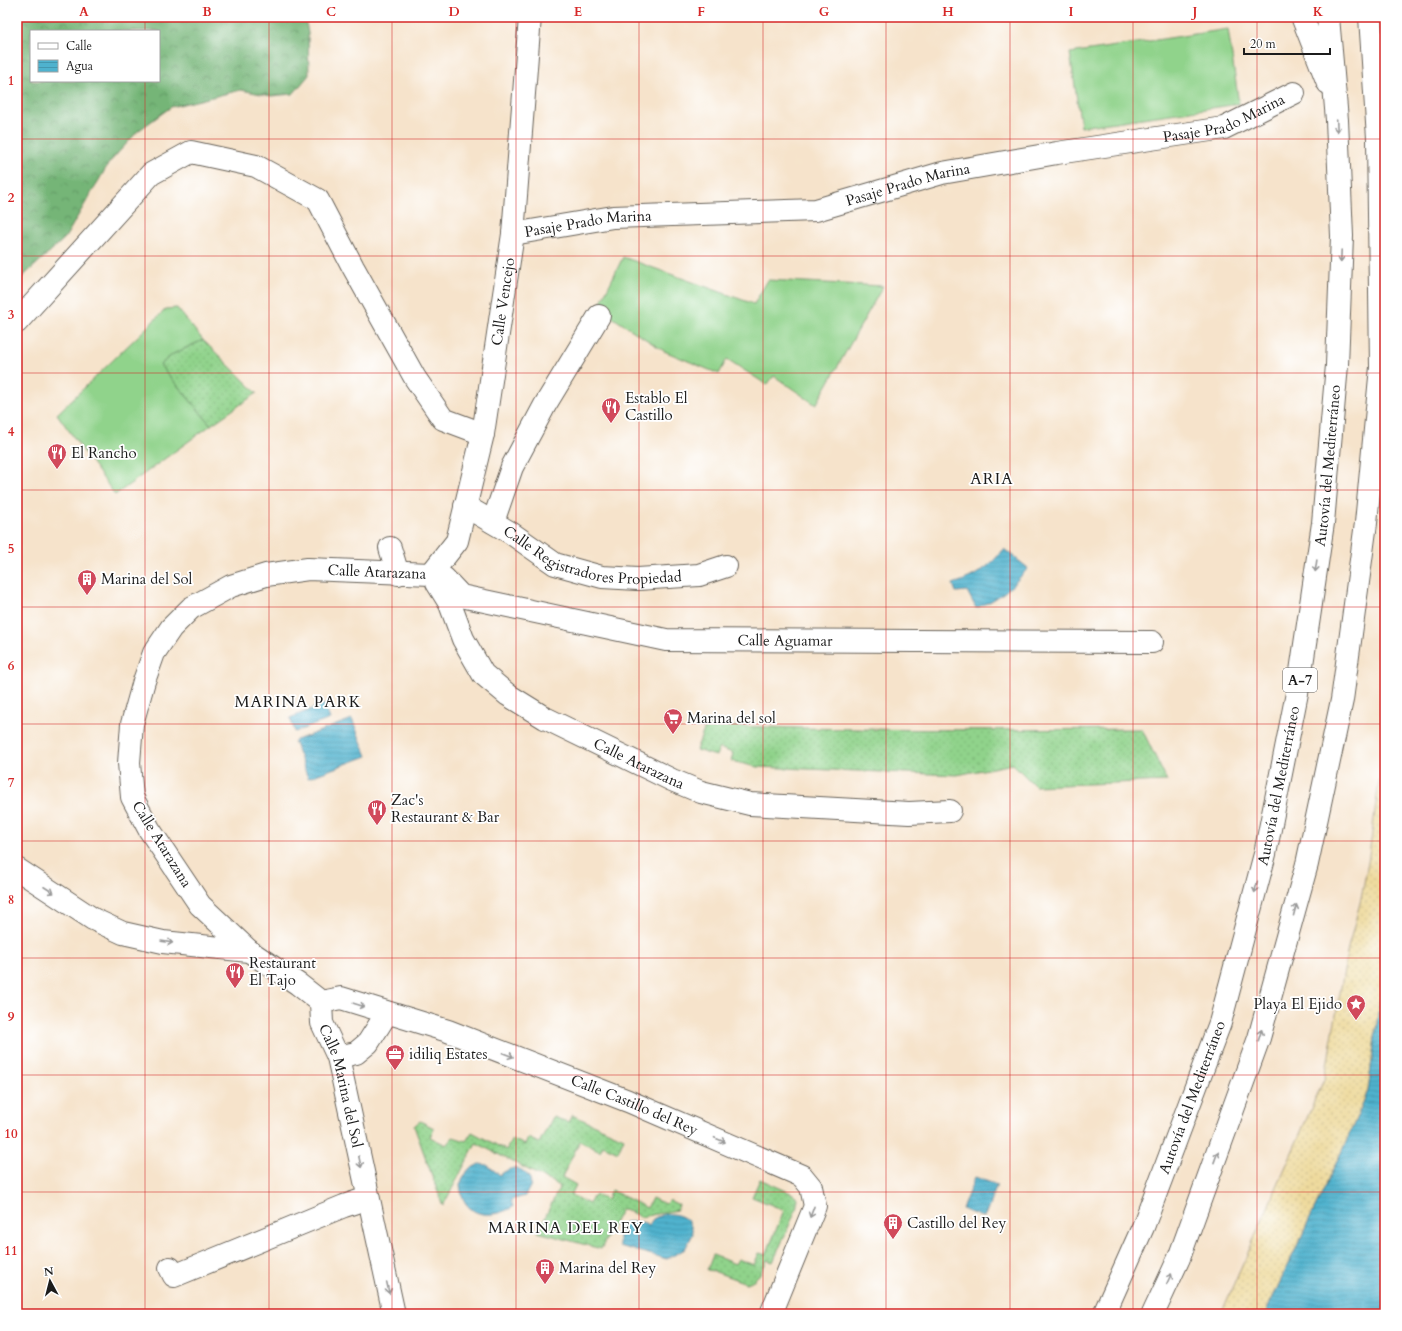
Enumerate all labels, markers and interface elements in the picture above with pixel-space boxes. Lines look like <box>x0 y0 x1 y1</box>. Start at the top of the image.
text: A <box>79 3 89 21</box>
text: B <box>202 3 212 21</box>
text: C <box>326 3 336 21</box>
text: D <box>448 3 460 21</box>
text: E <box>574 3 582 21</box>
text: F <box>697 3 705 21</box>
text: G <box>819 3 830 21</box>
text: H <box>942 3 954 21</box>
text: I <box>1068 3 1074 21</box>
text: J <box>1191 3 1198 21</box>
text: K <box>1313 3 1324 21</box>
legend <box>30 30 160 82</box>
scale bar <box>1244 30 1330 56</box>
text: 20 m <box>1250 36 1277 52</box>
text: Calle <box>66 38 92 54</box>
text: Agua <box>66 58 94 74</box>
text: 1 <box>8 72 14 90</box>
street label: Pasaje Prado Marina <box>1162 89 1289 147</box>
one-way arrow <box>1334 119 1341 132</box>
street label: Pasaje Prado Marina <box>843 158 972 211</box>
text: 2 <box>8 189 15 207</box>
street label: Pasaje Prado Marina <box>523 206 653 242</box>
one-way arrow <box>1337 249 1345 262</box>
street label: Calle Vencejo <box>486 256 519 347</box>
text: 3 <box>8 306 15 324</box>
street label: Autovía del Mediterráneo <box>1310 384 1345 548</box>
place label: Establo El Castillo <box>625 388 688 425</box>
restaurant icon: Establo El Castillo <box>600 396 622 424</box>
text: 4 <box>8 423 15 441</box>
restaurant icon: El Rancho <box>46 442 68 470</box>
place label: El Rancho <box>71 443 137 463</box>
district label: ARIA <box>970 468 1014 490</box>
street label: Calle Registradores Propiedad <box>500 521 682 589</box>
text: 5 <box>8 540 14 558</box>
one-way arrow <box>1312 559 1320 572</box>
street label: Calle Atarazana <box>327 560 427 584</box>
building icon: Marina del Sol <box>76 568 98 596</box>
place label: Marina del Sol <box>101 569 193 589</box>
street label: Calle Aguamar <box>737 630 833 651</box>
text: 6 <box>8 657 15 675</box>
road number: A-7 <box>1283 668 1317 692</box>
district label: MARINA PARK <box>234 691 362 713</box>
street label: Autovía del Mediterráneo <box>1252 704 1304 868</box>
supermarket icon: Marina del sol <box>662 707 684 735</box>
place label: Marina del sol <box>687 708 776 728</box>
street label: Calle Atarazana <box>590 733 688 794</box>
text: 7 <box>8 774 15 792</box>
place label: Zac's Restaurant & Bar <box>391 790 500 827</box>
street label: Calle Atarazana <box>127 797 197 891</box>
restaurant icon: Zac's Restaurant & Bar <box>366 798 388 826</box>
one-way arrow <box>1252 880 1259 893</box>
one-way arrow <box>43 887 55 895</box>
text: 8 <box>8 891 14 909</box>
one-way arrow <box>1292 904 1299 917</box>
one-way arrow <box>160 938 173 946</box>
place label: Restaurant El Tajo <box>249 953 316 990</box>
restaurant icon: Restaurant El Tajo <box>224 961 246 989</box>
place icon: Playa El Ejido <box>1345 993 1367 1021</box>
place label: Playa El Ejido <box>1254 994 1342 1014</box>
one-way arrow <box>352 1001 364 1009</box>
text: 9 <box>8 1008 15 1026</box>
street label: Autovía del Mediterráneo <box>1154 1018 1230 1177</box>
street label: Calle Marina del Sol <box>314 1021 368 1150</box>
one-way arrow <box>1257 1029 1264 1042</box>
office icon: idiliq Estates <box>384 1043 406 1071</box>
place label: idiliq Estates <box>409 1044 488 1064</box>
one-way arrow <box>502 1051 514 1059</box>
street label: Calle Castillo del Rey <box>568 1070 701 1140</box>
text: 10 <box>4 1125 18 1143</box>
one-way arrow <box>713 1137 725 1145</box>
one-way arrow <box>1212 1152 1220 1164</box>
one-way arrow <box>356 1155 364 1168</box>
one-way arrow <box>808 1206 816 1218</box>
building icon: Castillo del Rey <box>882 1212 904 1240</box>
place label: Castillo del Rey <box>907 1213 1007 1233</box>
district label: MARINA DEL REY <box>488 1217 644 1239</box>
text: 11 <box>4 1242 18 1260</box>
building icon: Marina del Rey <box>534 1257 556 1285</box>
place label: Marina del Rey <box>559 1258 656 1278</box>
north arrow <box>30 1261 70 1301</box>
text: N <box>43 1263 55 1280</box>
one-way arrow <box>1166 1273 1173 1285</box>
one-way arrow <box>384 1282 392 1295</box>

